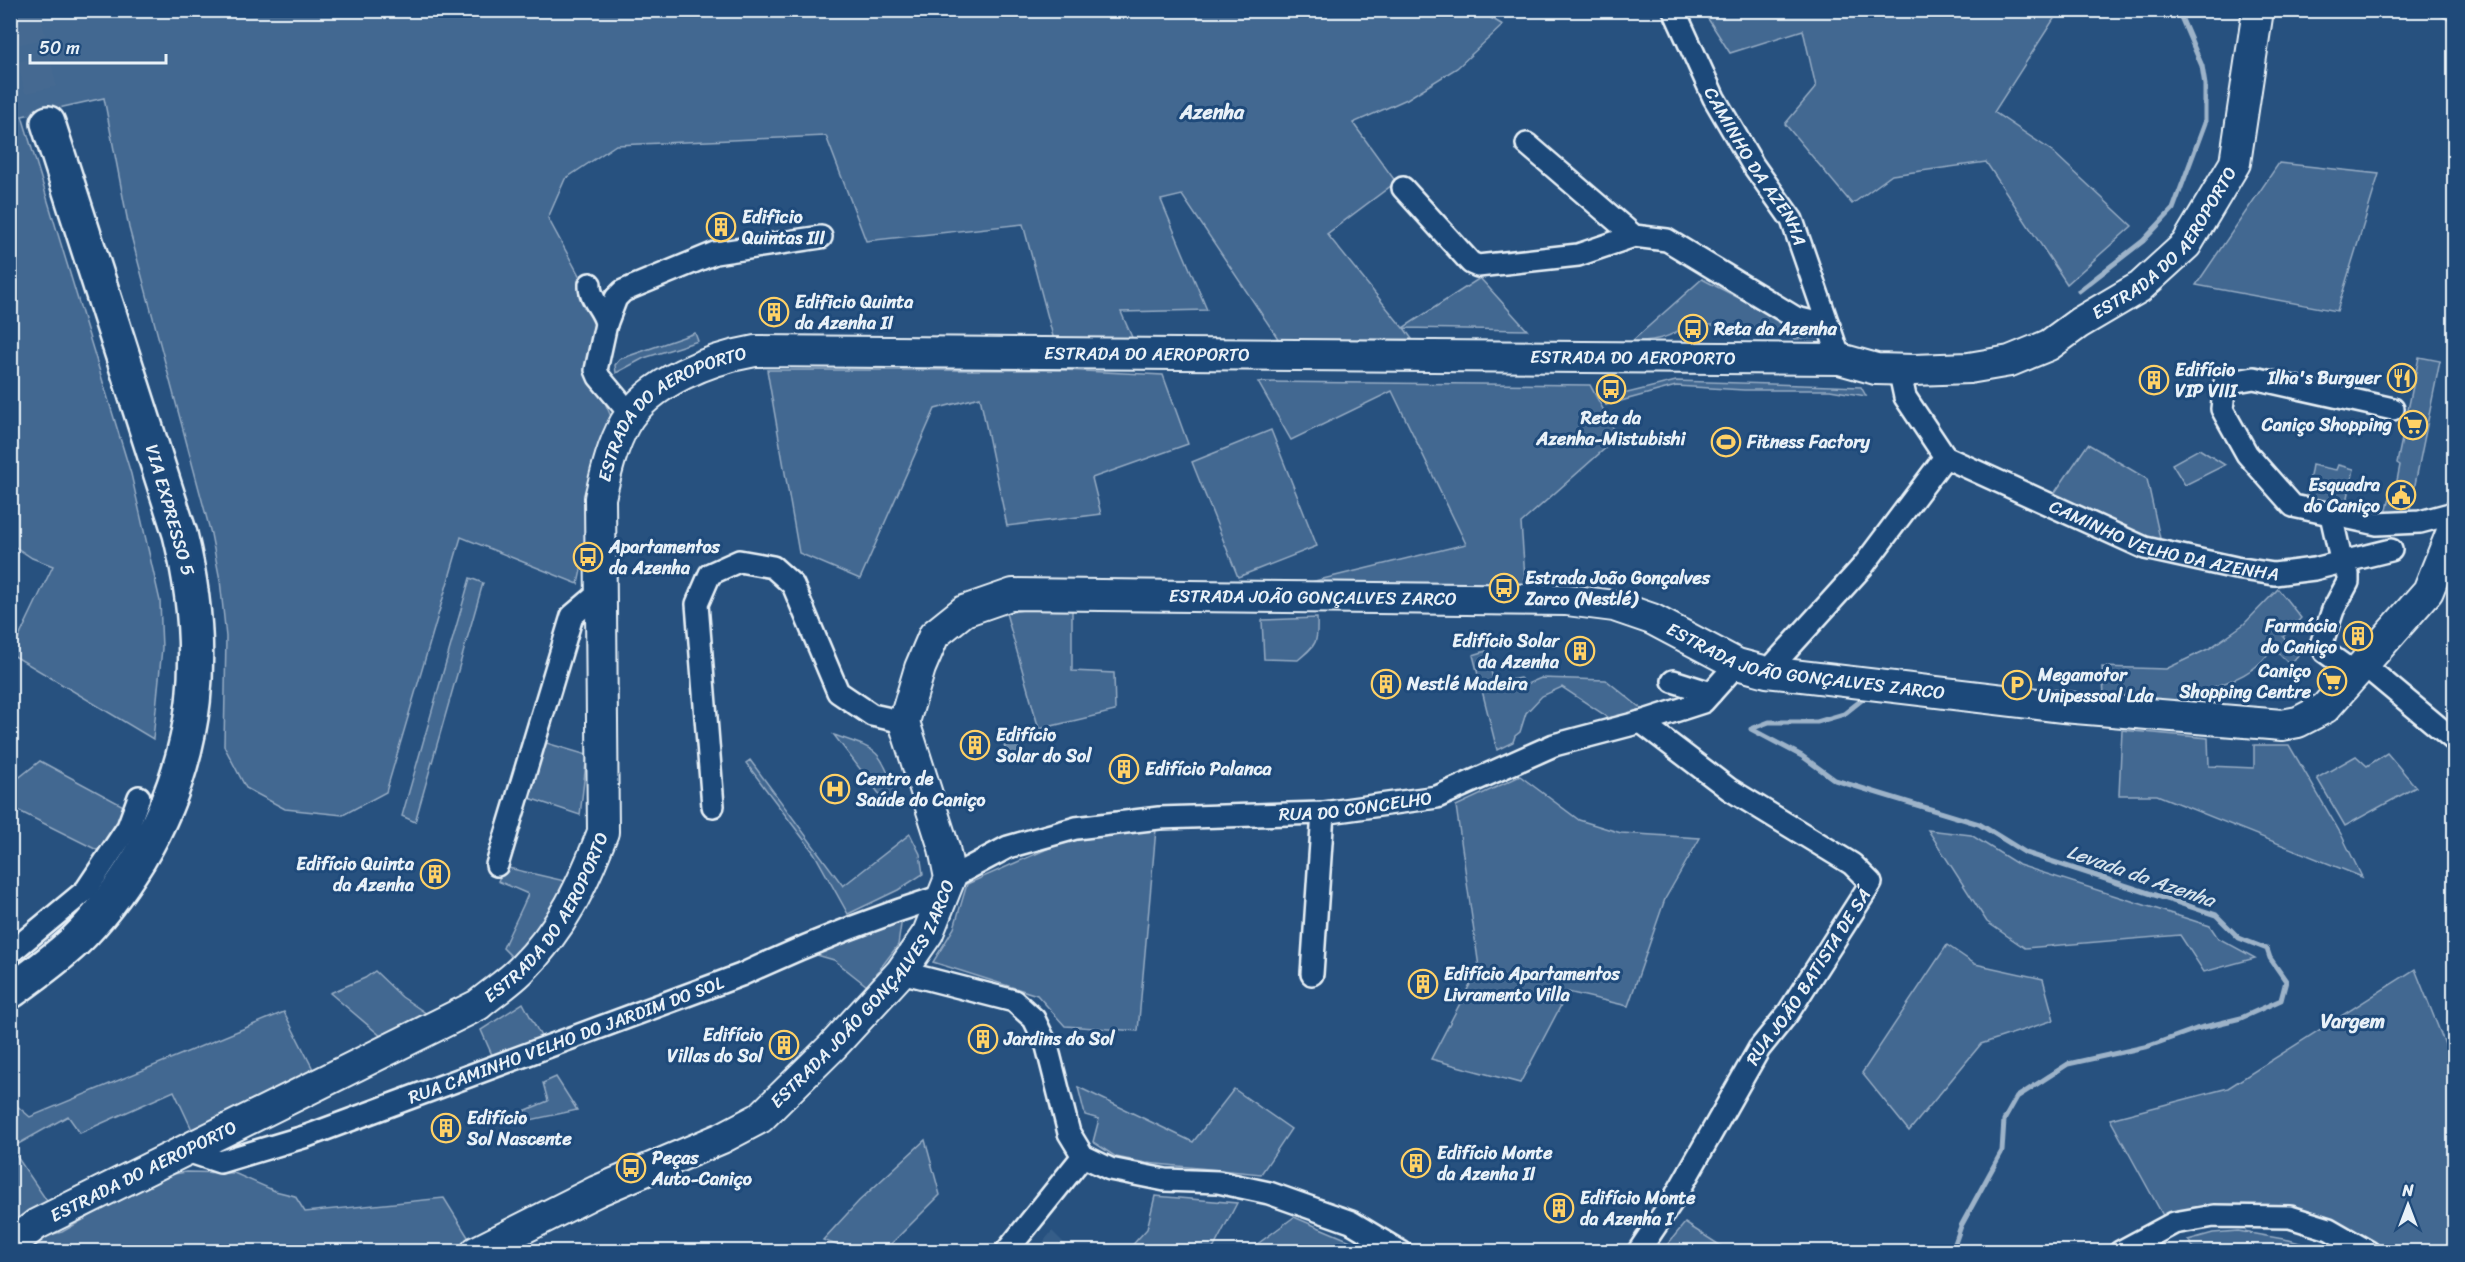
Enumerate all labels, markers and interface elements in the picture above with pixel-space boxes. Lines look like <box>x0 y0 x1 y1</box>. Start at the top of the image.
scale bar <box>30 27 166 65</box>
text: 50 m <box>39 32 80 64</box>
street label: CAMINHO DA AZENHA <box>1695 82 1816 250</box>
district label: Azenha <box>1179 95 1245 130</box>
street label: ESTRADA DO AEROPORTO <box>2085 160 2246 328</box>
place label: Edificio Quintas III <box>742 201 826 254</box>
building icon: Edificio Quintas III <box>705 211 737 243</box>
place label: Edificio Quinta da Azenha II <box>795 286 914 339</box>
building icon: Edificio Quinta da Azenha II <box>758 296 790 328</box>
bus stop icon: Reta da Azenha <box>1677 313 1709 345</box>
place label: Reta da Azenha <box>1713 313 1838 345</box>
street label: ESTRADA DO AEROPORTO <box>588 337 750 485</box>
street label: ESTRADA DO AEROPORTO <box>1044 337 1250 371</box>
street label: ESTRADA DO AEROPORTO <box>1530 341 1736 374</box>
place label: Edifício VIP VIII <box>2175 354 2239 407</box>
place label: Ilha's Burguer <box>2267 362 2383 394</box>
restaurant icon: Ilha's Burguer <box>2386 362 2418 394</box>
building icon: Edifício VIP VIII <box>2138 364 2170 396</box>
bus stop icon: Reta da Azenha-Mistubishi <box>1595 373 1627 405</box>
place label: Reta da Azenha-Mistubishi <box>1536 402 1686 455</box>
place label: Caniço Shopping <box>2261 409 2392 441</box>
supermarket icon: Caniço Shopping <box>2397 409 2429 441</box>
sports icon: Fitness Factory <box>1710 426 1742 458</box>
place label: Fitness Factory <box>1746 426 1871 458</box>
street label: VIA EXPRESSO 5 <box>136 440 204 580</box>
place label: Esquadra do Caniço <box>2304 469 2381 522</box>
public building icon: Esquadra do Caniço <box>2385 479 2417 511</box>
street label: CAMINHO VELHO DA AZENHA <box>2044 490 2281 591</box>
place label: Apartamentos da Azenha <box>608 531 721 584</box>
bus stop icon: Apartamentos da Azenha <box>572 541 604 573</box>
place label: Estrada João Gonçalves Zarco (Nestlé) <box>1524 562 1711 615</box>
bus stop icon: Estrada João Gonçalves Zarco (Nestlé) <box>1488 572 1520 604</box>
street label: ESTRADA JOÃO GONÇALVES ZARCO <box>1169 580 1457 615</box>
place label: Farmácia do Caniço <box>2261 610 2338 663</box>
street label: ESTRADA JOÃO GONÇALVES ZARCO <box>1661 613 1947 709</box>
building icon: Farmácia do Caniço <box>2342 620 2374 652</box>
place label: Edifício Solar da Azenha <box>1452 625 1561 678</box>
building icon: Edifício Solar da Azenha <box>1564 635 1596 667</box>
place label: Caniço Shopping Centre <box>2178 655 2312 708</box>
place label: Megamotor Unipessoal Lda <box>2037 659 2155 712</box>
supermarket icon: Caniço Shopping Centre <box>2316 665 2348 697</box>
building icon: Nestlé Madeira <box>1370 668 1402 700</box>
place label: Nestlé Madeira <box>1406 668 1528 700</box>
parking icon: Megamotor Unipessoal Lda <box>2001 669 2033 701</box>
place label: Edifício Solar do Sol <box>995 719 1092 772</box>
building icon: Edifício Solar do Sol <box>959 729 991 761</box>
building icon: Edifício Palanca <box>1108 753 1140 785</box>
place label: Edifício Palanca <box>1145 753 1273 785</box>
place label: Centro de Saúde do Caniço <box>855 763 985 816</box>
hospital icon: Centro de Saúde do Caniço <box>819 773 851 805</box>
street label: RUA DO CONCELHO <box>1278 782 1434 830</box>
street label: ESTRADA DO AEROPORTO <box>476 827 618 1011</box>
water label: Levada da Azenha <box>2062 834 2222 918</box>
place label: Edifício Quinta da Azenha <box>296 848 415 901</box>
building icon: Edifício Quinta da Azenha <box>419 858 451 890</box>
street label: ESTRADA JOÃO GONÇALVES ZARCO <box>762 875 964 1116</box>
street label: RUA JOÃO BATISTA DE SÁ <box>1737 880 1881 1071</box>
place label: Edifício Apartamentos Livramento Villa <box>1444 958 1620 1011</box>
street label: RUA CAMINHO VELHO DO JARDIM DO SOL <box>403 966 729 1113</box>
building icon: Edifício Apartamentos Livramento Villa <box>1407 968 1439 1000</box>
district label: Vargem <box>2321 1004 2385 1039</box>
place label: Edifício Villas do Sol <box>667 1019 764 1072</box>
building icon: Jardins do Sol <box>967 1023 999 1055</box>
place label: Jardins do Sol <box>1003 1023 1116 1055</box>
building icon: Edifício Villas do Sol <box>768 1029 800 1061</box>
place label: Edifício Sol Nascente <box>466 1102 572 1155</box>
street label: ESTRADA DO AEROPORTO <box>44 1111 243 1231</box>
building icon: Edifício Sol Nascente <box>430 1112 462 1144</box>
place label: Edifício Monte da Azenha II <box>1437 1137 1553 1190</box>
place label: Peças Auto-Caniço <box>651 1142 753 1195</box>
building icon: Edifício Monte da Azenha II <box>1400 1147 1432 1179</box>
bus stop icon: Peças Auto-Caniço <box>615 1152 647 1184</box>
north arrow <box>2378 1175 2438 1235</box>
text: N <box>2401 1176 2414 1205</box>
place label: Edifício Monte da Azenha I <box>1580 1182 1696 1235</box>
building icon: Edifício Monte da Azenha I <box>1543 1192 1575 1224</box>

